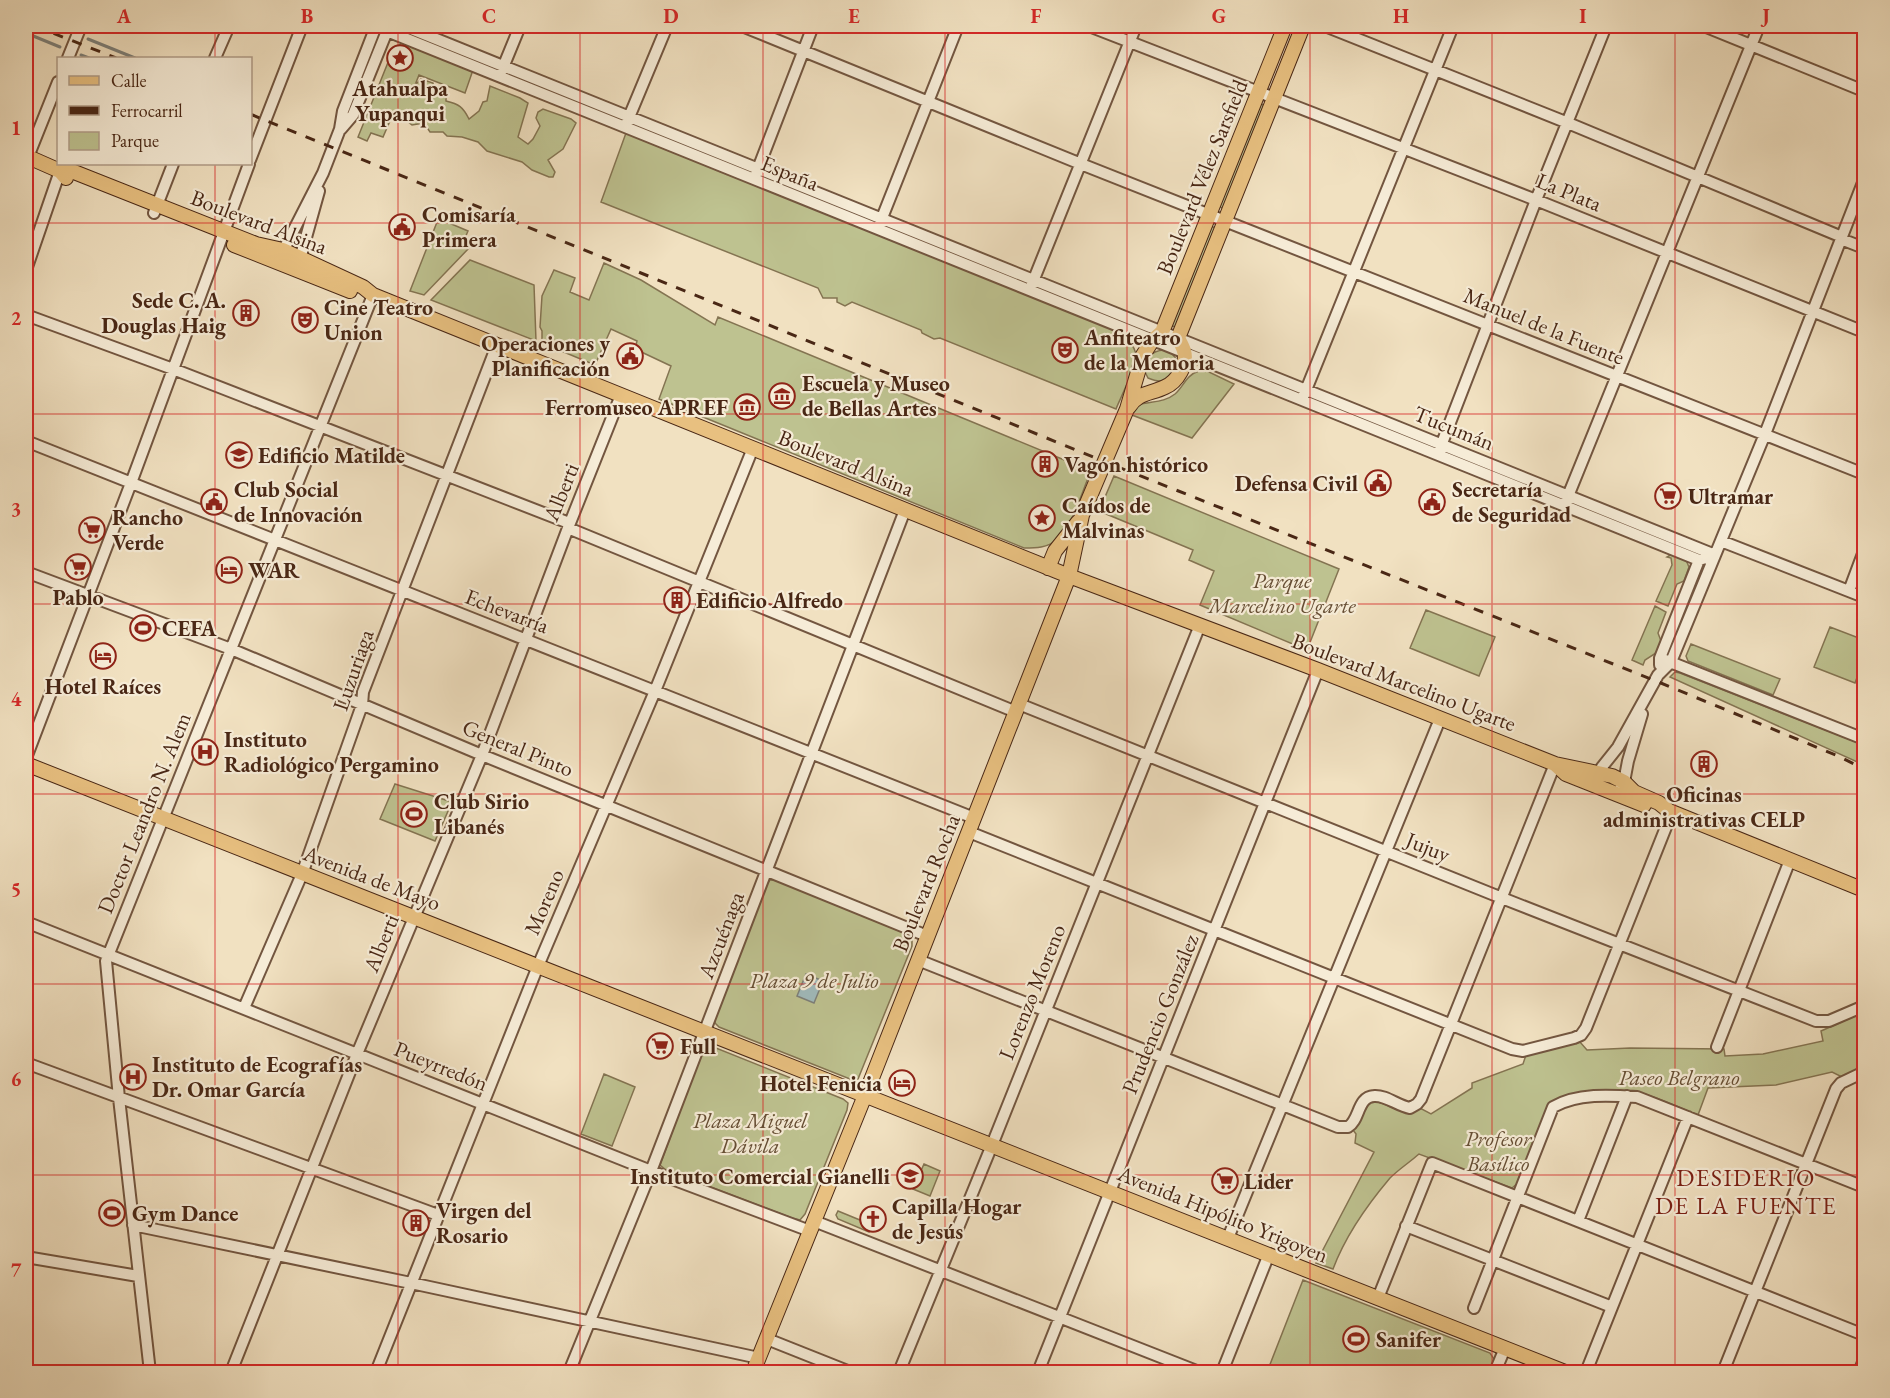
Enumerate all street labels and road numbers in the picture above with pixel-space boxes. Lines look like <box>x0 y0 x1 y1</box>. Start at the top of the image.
street label: Boulevard Vélez Sarsfield <box>1150 74 1255 279</box>
street label: España <box>757 148 823 198</box>
street label: La Plata <box>1532 166 1606 218</box>
street label: Boulevard Alsina <box>187 183 331 261</box>
street label: Manuel de la Fuente <box>1459 281 1629 372</box>
street label: Tucumán <box>1409 399 1499 457</box>
street label: Boulevard Alsina <box>774 423 918 503</box>
street label: Alberti <box>536 459 586 526</box>
street label: Echevarría <box>461 582 553 640</box>
street label: Luzuriaga <box>326 625 380 715</box>
street label: Boulevard Marcelino Ugarte <box>1288 626 1521 738</box>
street label: Doctor Leandro N. Alem <box>90 708 198 918</box>
street label: General Pinto <box>458 713 578 784</box>
street label: Boulevard Rocha <box>885 810 967 956</box>
street label: Jujuy <box>1400 824 1455 869</box>
street label: Avenida de Mayo <box>298 838 445 918</box>
street label: Moreno <box>517 865 571 939</box>
street label: Azcuénaga <box>691 887 751 984</box>
street label: Alberti <box>356 910 406 977</box>
street label: Lorenzo Moreno <box>992 920 1072 1064</box>
street label: Prudencio González <box>1115 929 1206 1098</box>
street label: Pueyrredón <box>390 1034 493 1098</box>
street label: Avenida Hipólito Yrigoyen <box>1113 1158 1333 1270</box>

